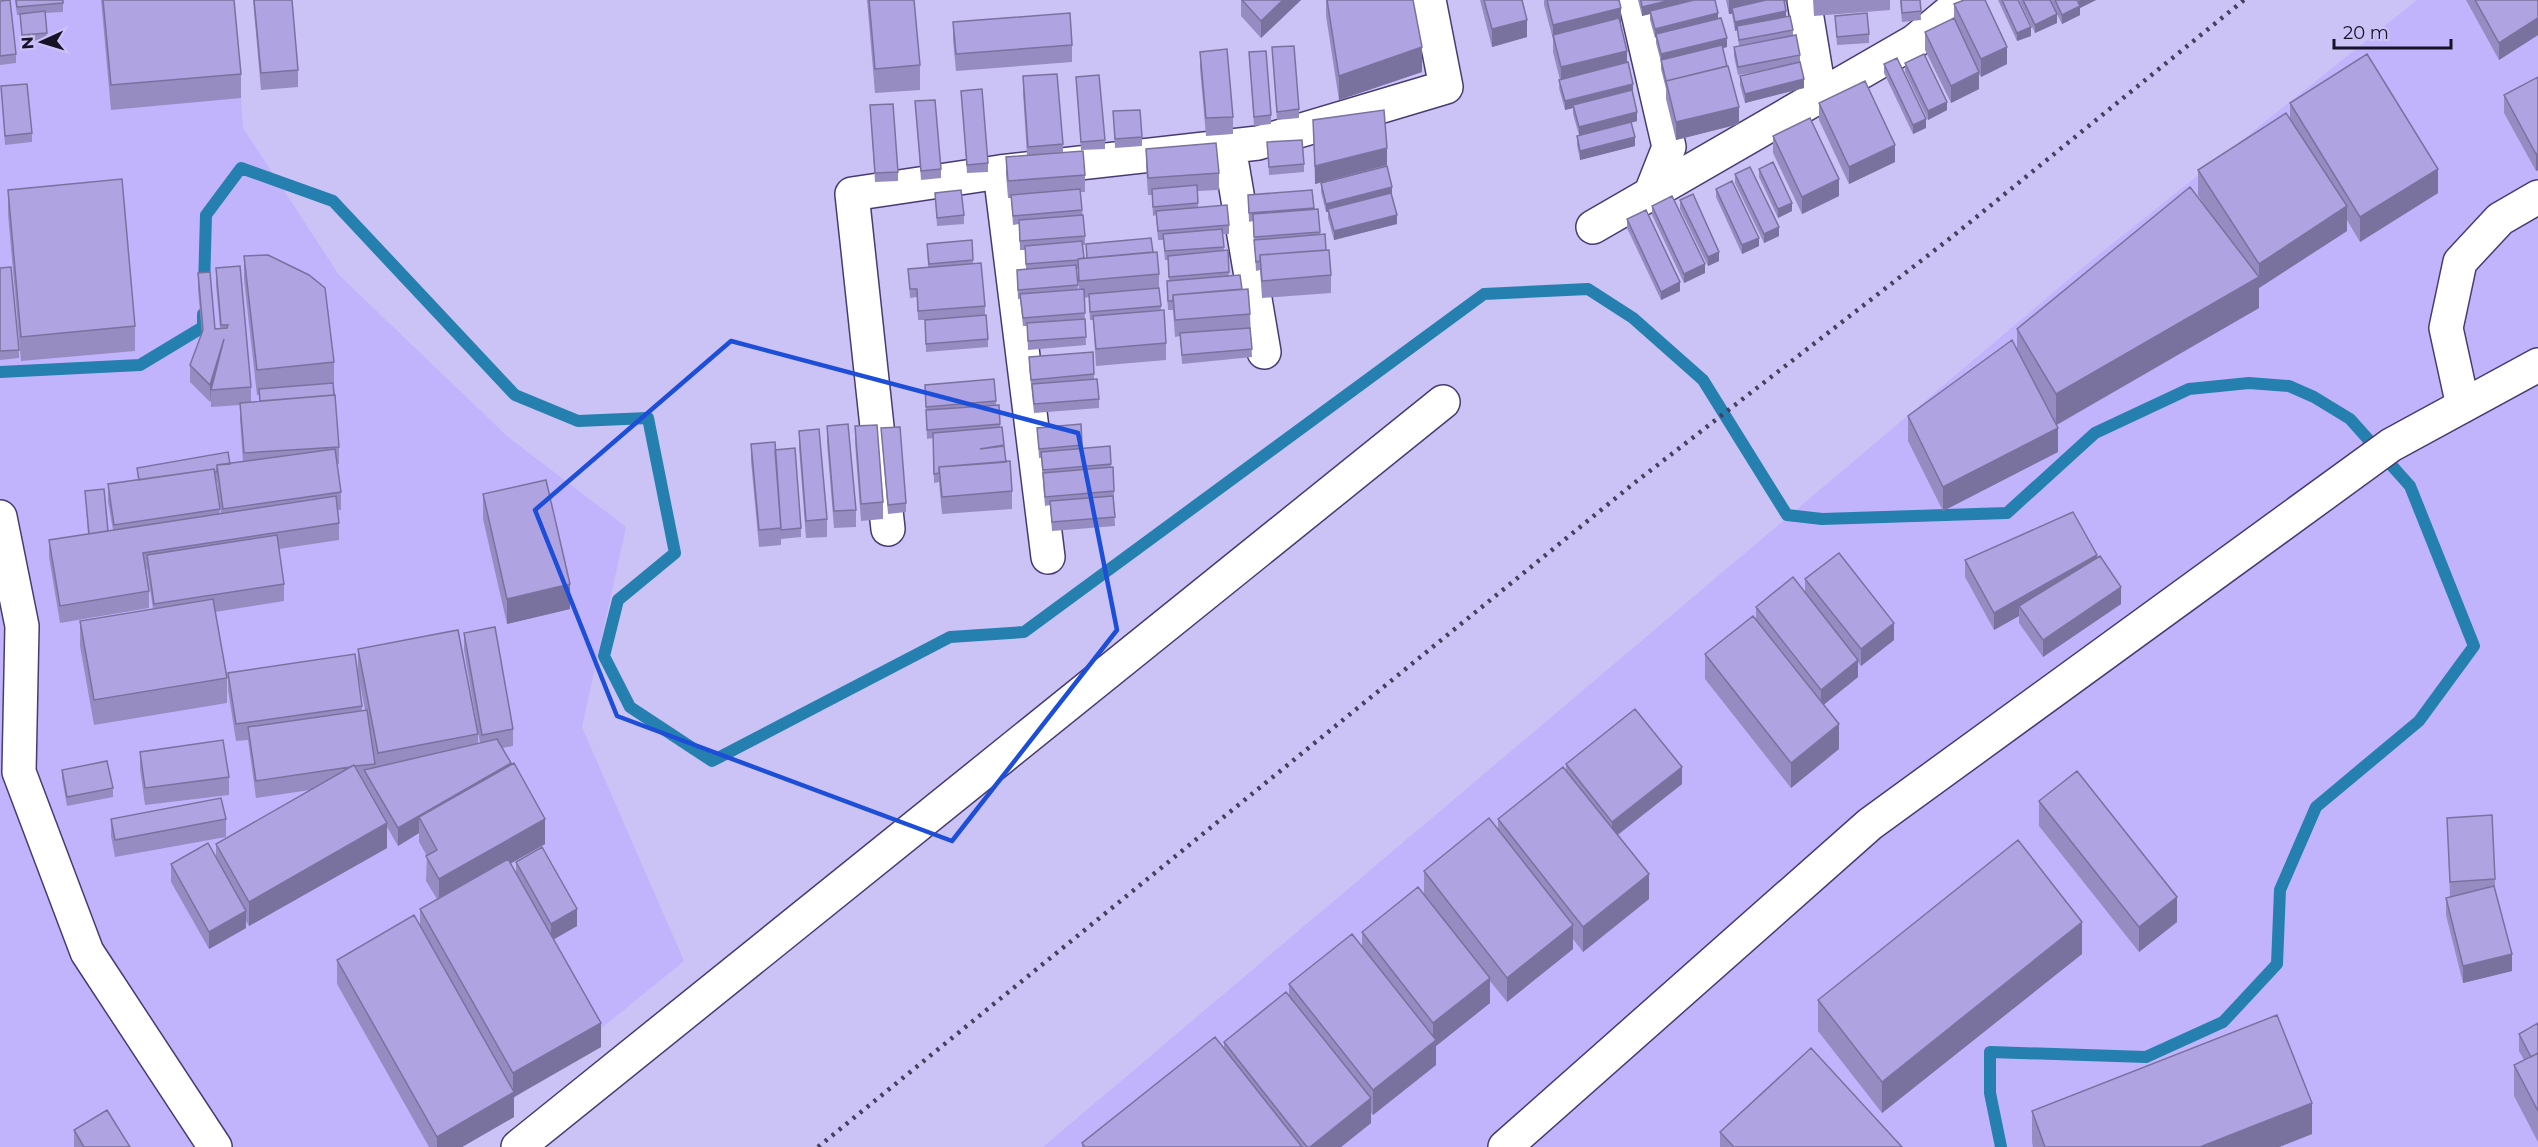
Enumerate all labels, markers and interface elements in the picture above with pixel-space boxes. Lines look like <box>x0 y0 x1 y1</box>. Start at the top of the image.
north arrow <box>12 12 72 72</box>
scale bar <box>2334 12 2451 50</box>
text: 20 m <box>2343 22 2389 44</box>
text: N <box>18 36 37 50</box>

